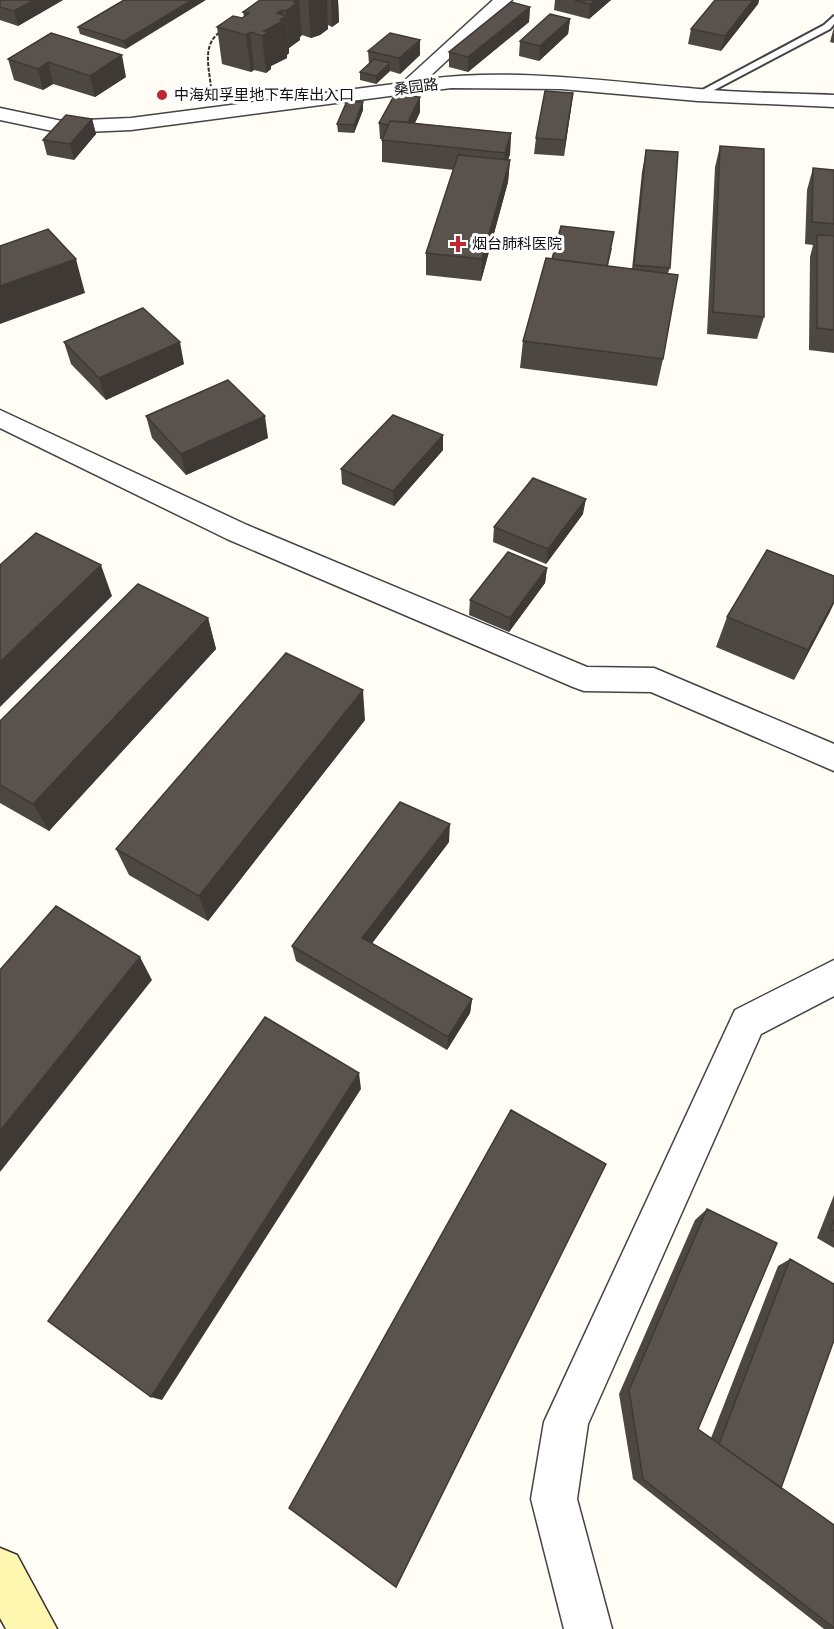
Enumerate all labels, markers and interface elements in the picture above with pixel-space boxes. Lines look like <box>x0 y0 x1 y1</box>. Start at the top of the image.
street label: 桑园路 <box>393 76 439 98</box>
place label: 中海知孚里地下车库出入口 <box>174 87 354 103</box>
marker: 中海知孚里地下车库出入口 <box>155 88 169 102</box>
marker: 烟台肺科医院 <box>449 235 467 253</box>
place label: 烟台肺科医院 <box>472 236 562 252</box>

